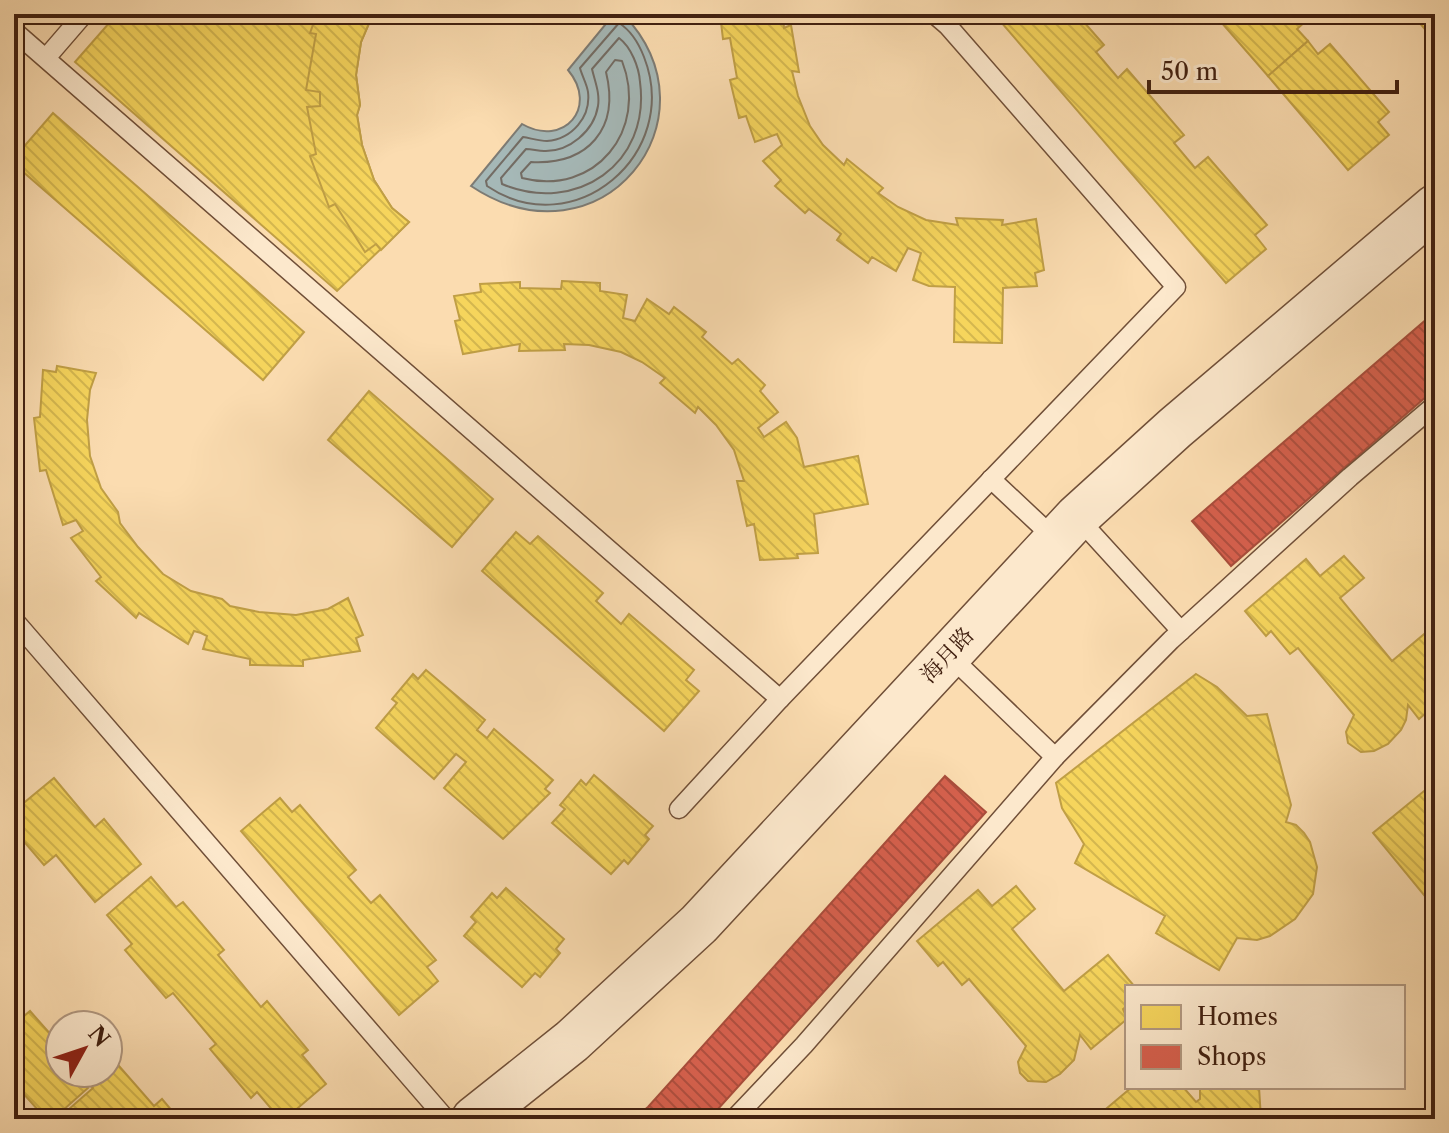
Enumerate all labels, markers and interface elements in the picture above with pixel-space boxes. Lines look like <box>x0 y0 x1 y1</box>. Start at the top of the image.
scale bar <box>1149 44 1397 94</box>
text: 50 m <box>1161 57 1218 86</box>
street label: 海月路 <box>915 622 979 688</box>
legend <box>1125 985 1405 1089</box>
text: Homes <box>1197 1002 1278 1031</box>
north arrow <box>44 1009 124 1089</box>
text: N <box>82 1020 115 1052</box>
text: Shops <box>1197 1042 1266 1071</box>

